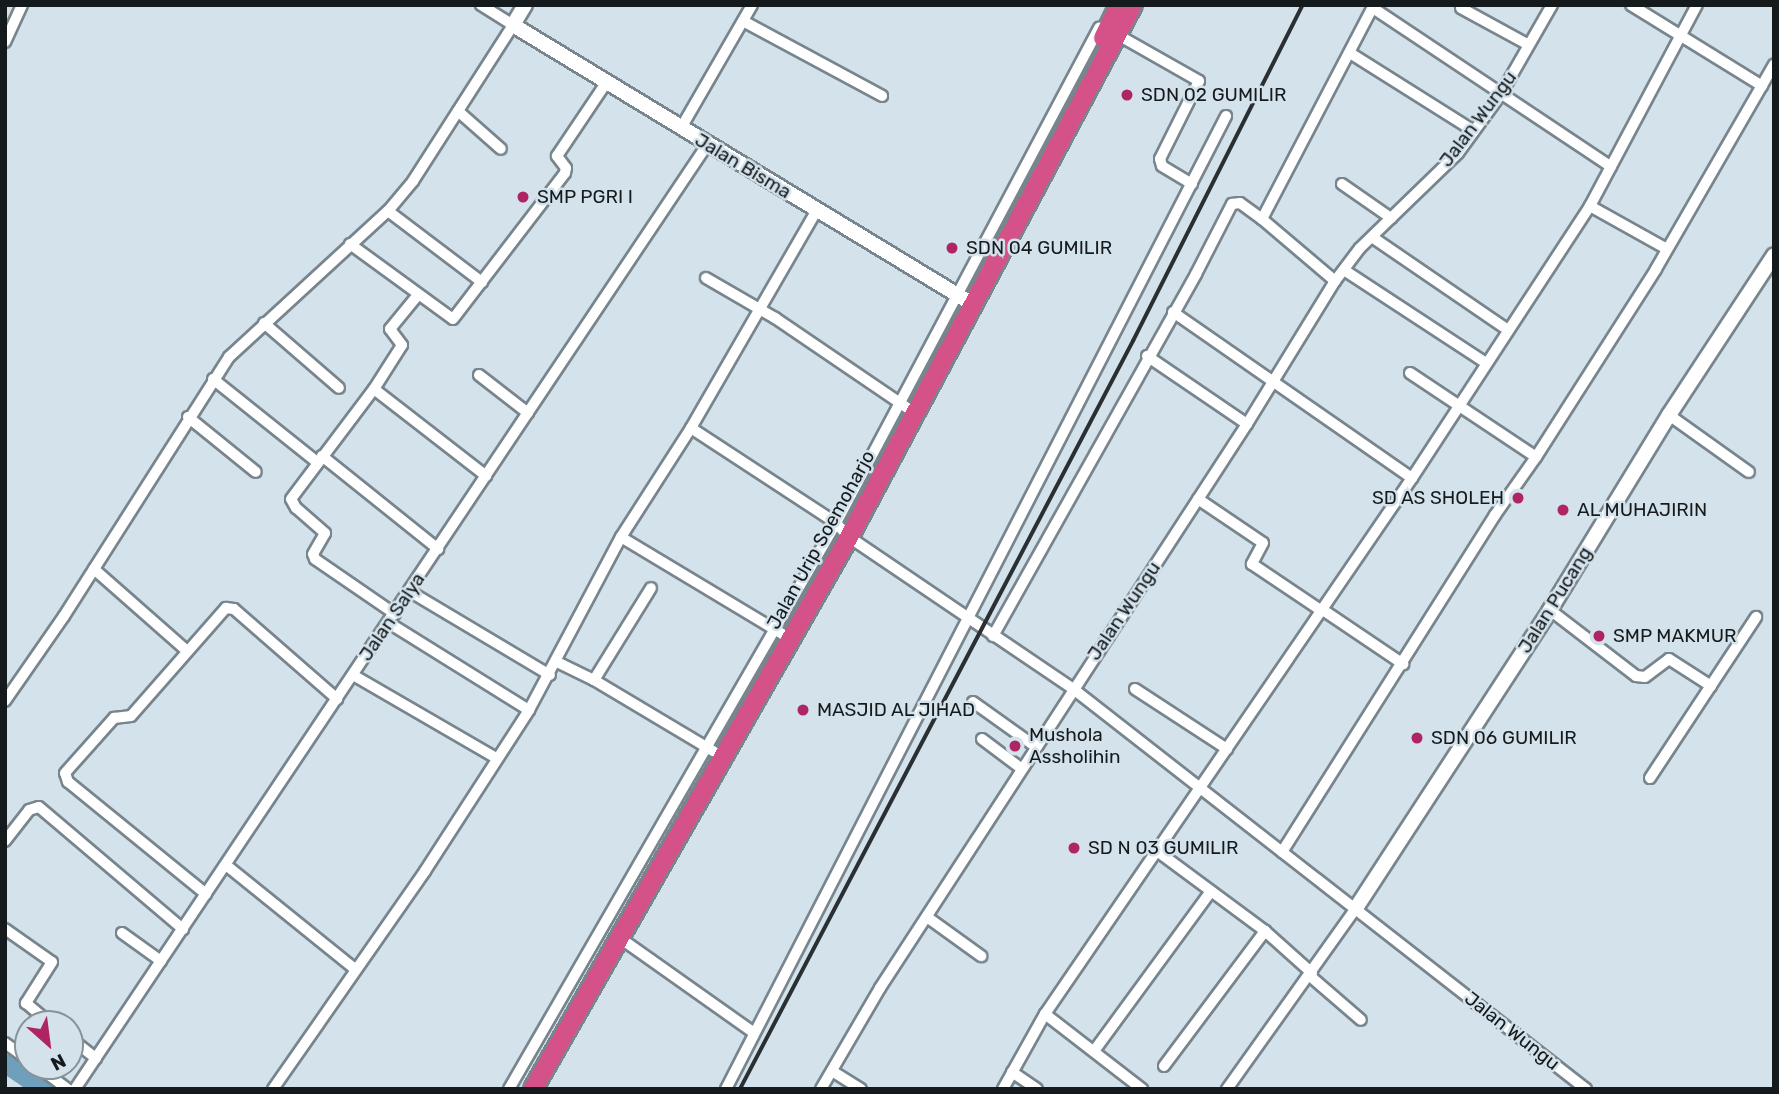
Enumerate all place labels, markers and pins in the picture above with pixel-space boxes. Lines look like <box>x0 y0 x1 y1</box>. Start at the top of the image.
place label: SDN 02 GUMILIR <box>1141 84 1287 106</box>
marker: SDN 02 GUMILIR <box>1119 87 1135 103</box>
place label: SMP PGRI I <box>537 186 633 208</box>
marker: SMP PGRI I <box>515 189 531 205</box>
place label: SDN 04 GUMILIR <box>966 237 1112 259</box>
marker: SDN 04 GUMILIR <box>944 240 960 256</box>
place label: SD AS SHOLEH <box>1371 487 1504 509</box>
marker: SD AS SHOLEH <box>1510 490 1526 506</box>
place label: AL MUHAJIRIN <box>1577 499 1708 521</box>
marker: AL MUHAJIRIN <box>1555 502 1571 518</box>
place label: SMP MAKMUR <box>1613 625 1737 647</box>
marker: SMP MAKMUR <box>1591 628 1607 644</box>
place label: MASJID AL JIHAD <box>817 699 976 721</box>
marker: MASJID AL JIHAD <box>795 702 811 718</box>
place label: Mushola Assholihin <box>1029 724 1120 768</box>
place label: SDN 06 GUMILIR <box>1431 727 1577 749</box>
marker: SDN 06 GUMILIR <box>1409 730 1425 746</box>
marker: Mushola Assholihin <box>1007 738 1023 754</box>
place label: SD N 03 GUMILIR <box>1088 837 1238 859</box>
marker: SD N 03 GUMILIR <box>1066 840 1082 856</box>

